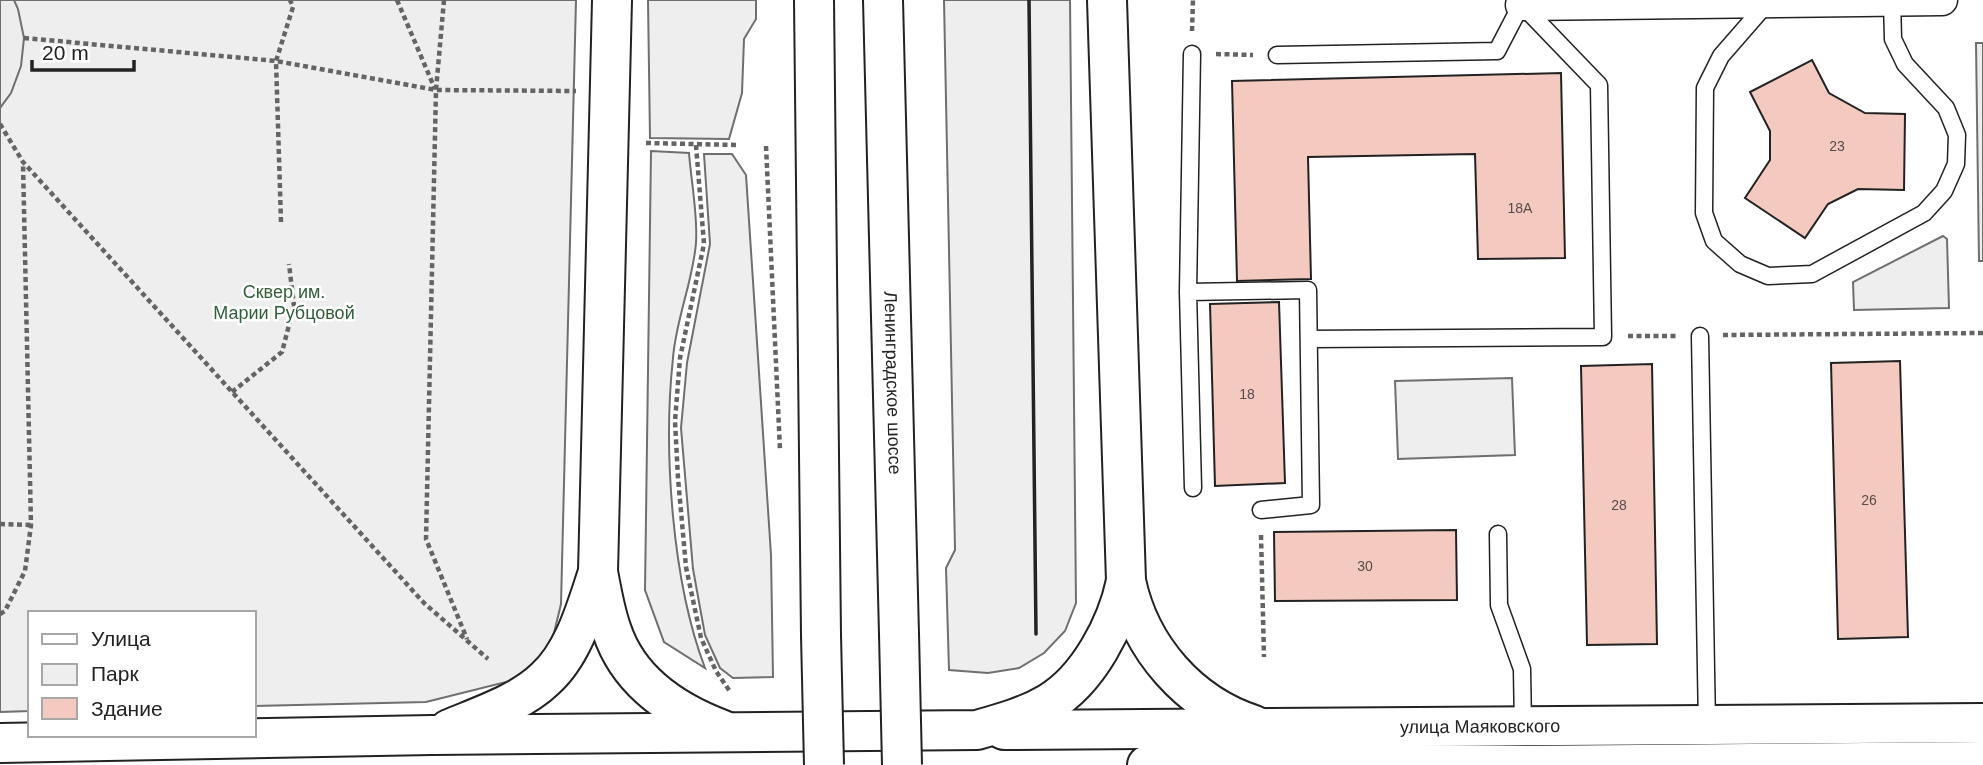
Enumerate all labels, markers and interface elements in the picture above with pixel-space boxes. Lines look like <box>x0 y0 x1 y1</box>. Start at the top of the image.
scale bar <box>32 28 133 72</box>
text: 20 m <box>42 41 89 64</box>
house number: 23 <box>1829 138 1845 154</box>
house number: 18А <box>1508 200 1533 216</box>
park label: Сквер им. Марии Рубцовой <box>213 282 355 323</box>
street label: Ленинградское шоссе <box>880 291 905 475</box>
house number: 18 <box>1239 386 1255 402</box>
house number: 26 <box>1861 492 1877 508</box>
house number: 28 <box>1611 497 1627 513</box>
house number: 30 <box>1357 558 1373 574</box>
legend <box>28 611 256 737</box>
text: Улица <box>91 627 151 650</box>
text: Парк <box>91 662 139 685</box>
text: Здание <box>91 697 163 720</box>
street label: улица Маяковского <box>1400 716 1560 737</box>

